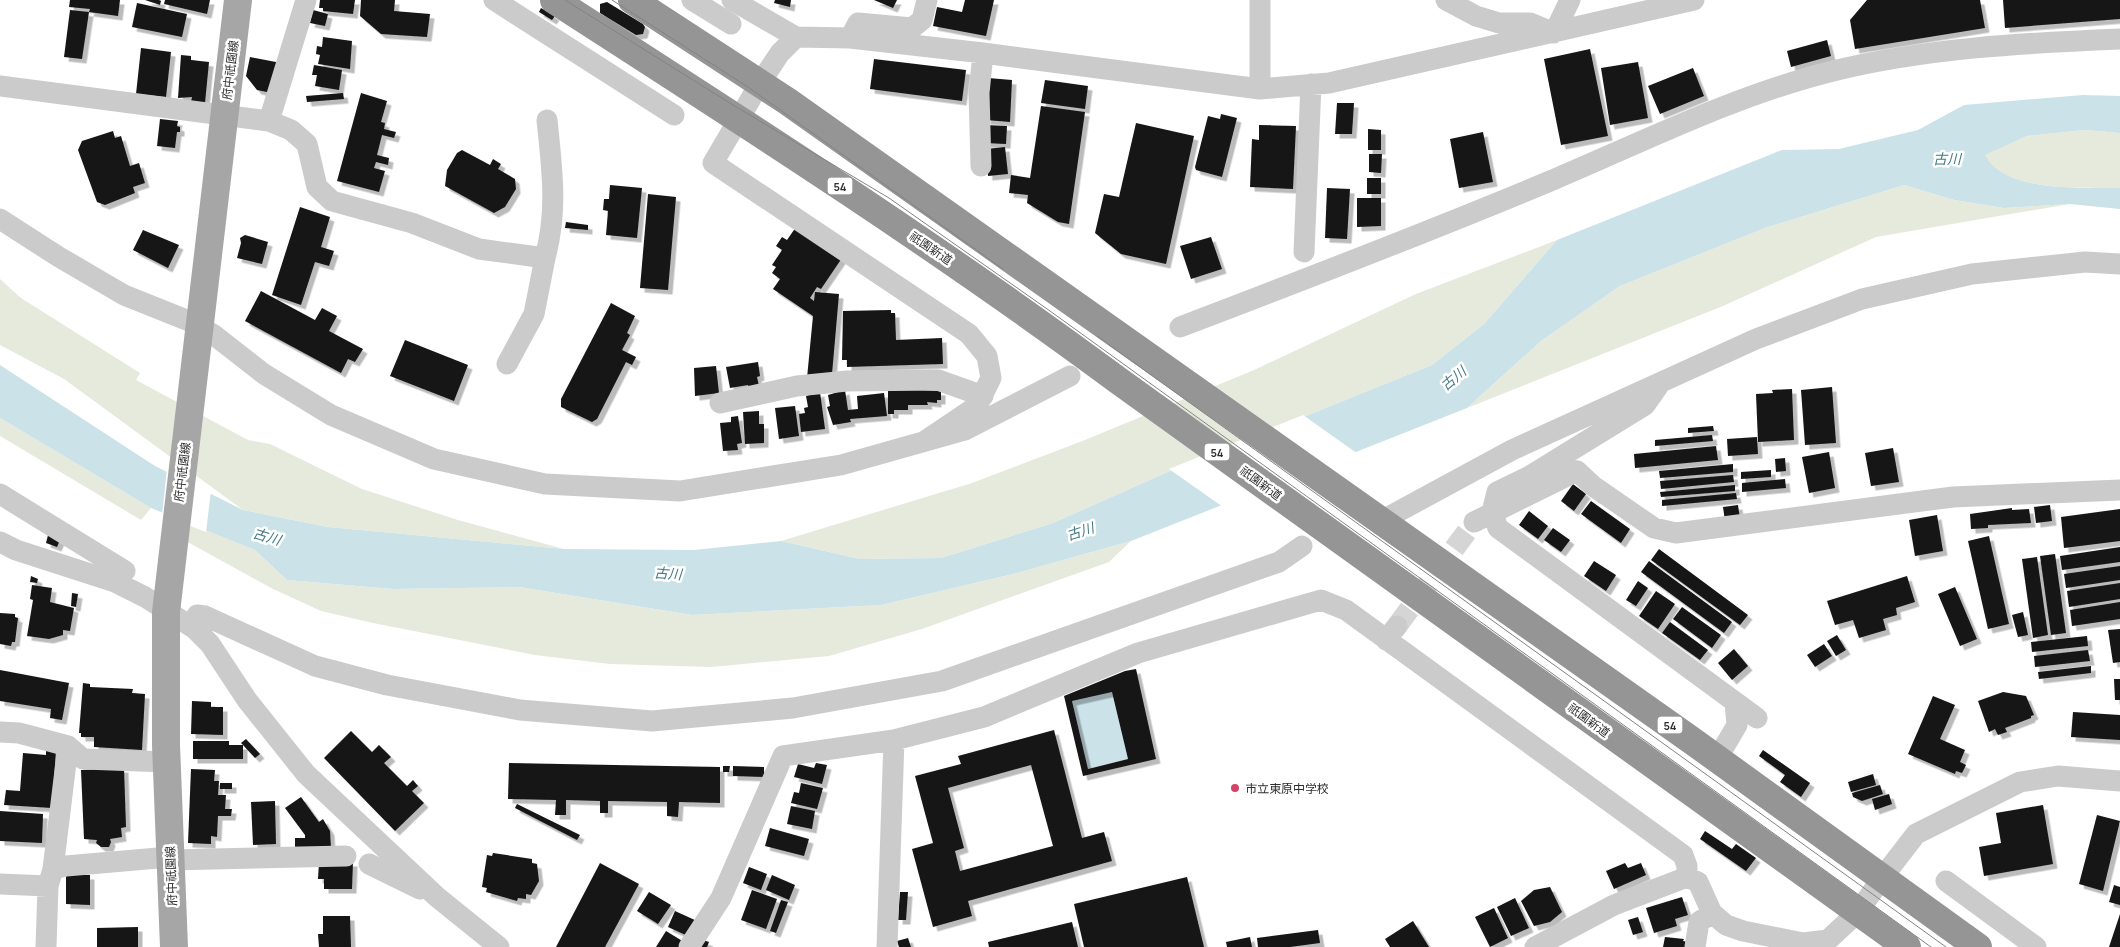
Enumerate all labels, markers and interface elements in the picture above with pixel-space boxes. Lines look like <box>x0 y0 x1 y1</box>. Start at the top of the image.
street label: 府中祇園線 <box>218 39 242 101</box>
water label: 古川 <box>1933 149 1963 168</box>
road number: 54 <box>828 178 852 195</box>
street label: 祇園新道 <box>906 228 956 268</box>
water label: 古川 <box>1436 360 1471 394</box>
street label: 府中祇園線 <box>170 441 194 503</box>
road number: 54 <box>1204 444 1230 461</box>
street label: 祇園新道 <box>1237 462 1285 504</box>
water label: 古川 <box>1064 517 1098 544</box>
water label: 古川 <box>251 523 285 550</box>
water label: 古川 <box>653 563 685 584</box>
street label: 祇園新道 <box>1565 699 1613 741</box>
road number: 54 <box>1658 716 1682 734</box>
place label: 市立東原中学校 <box>1245 780 1329 797</box>
marker: 市立東原中学校 <box>1229 782 1241 794</box>
street label: 府中祇園線 <box>161 846 181 906</box>

